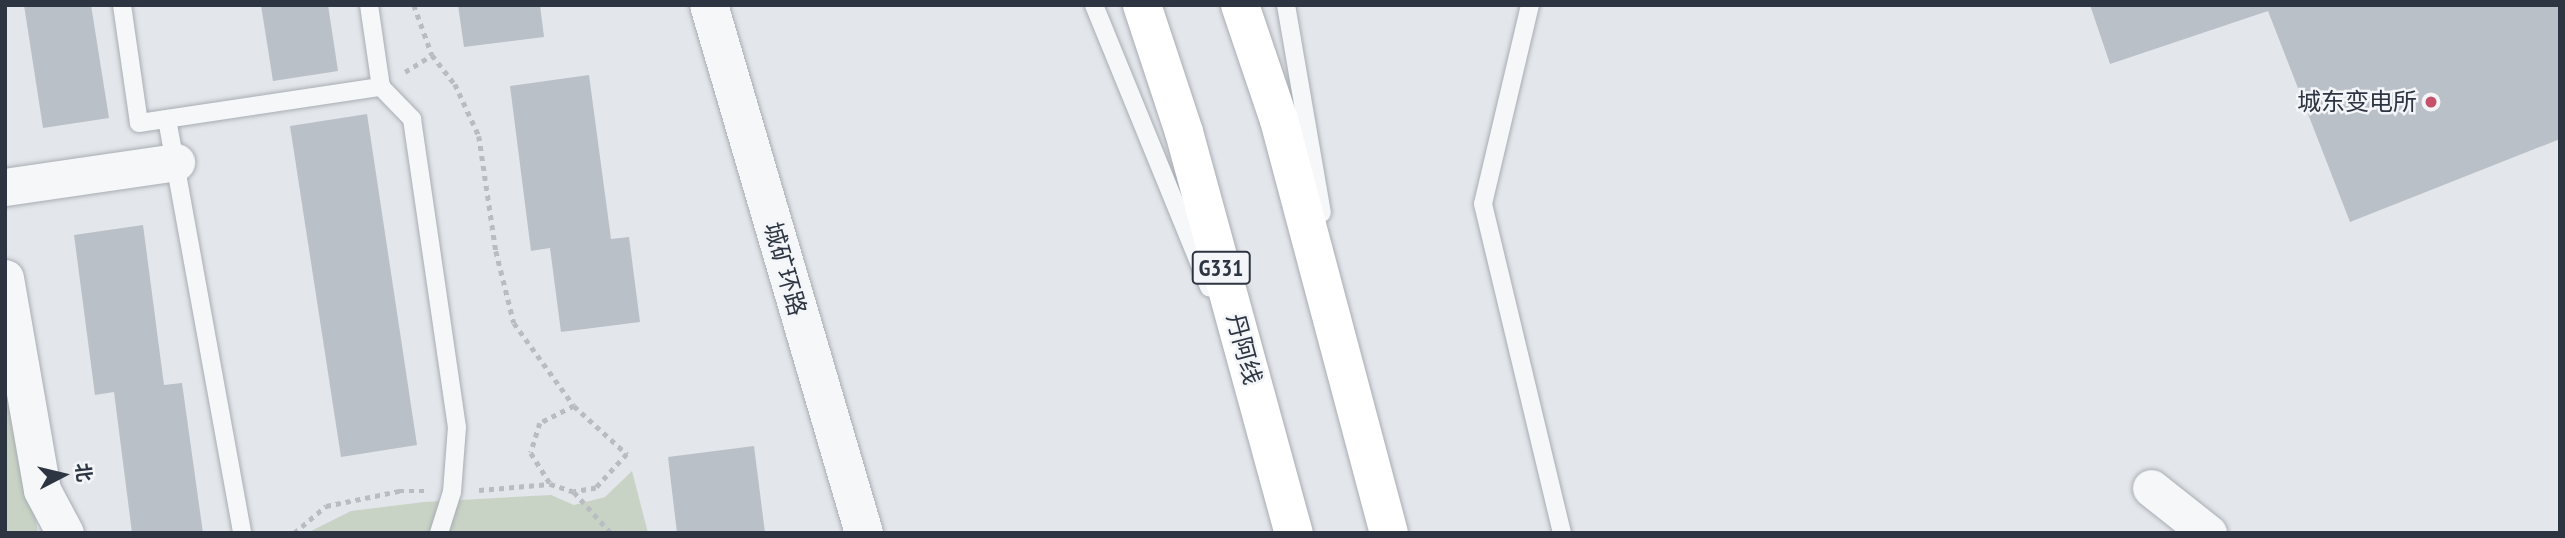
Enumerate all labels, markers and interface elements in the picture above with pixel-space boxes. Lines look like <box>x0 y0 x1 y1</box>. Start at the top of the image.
place label: 城东变电所 <box>2297 88 2417 116</box>
marker: 城东变电所 <box>2423 94 2439 110</box>
street label: 城矿环路 <box>758 219 812 319</box>
road number: G331 <box>1191 248 1251 288</box>
street label: 丹阿线 <box>1221 310 1267 388</box>
north arrow <box>28 440 98 510</box>
text: 北 <box>71 462 97 483</box>

